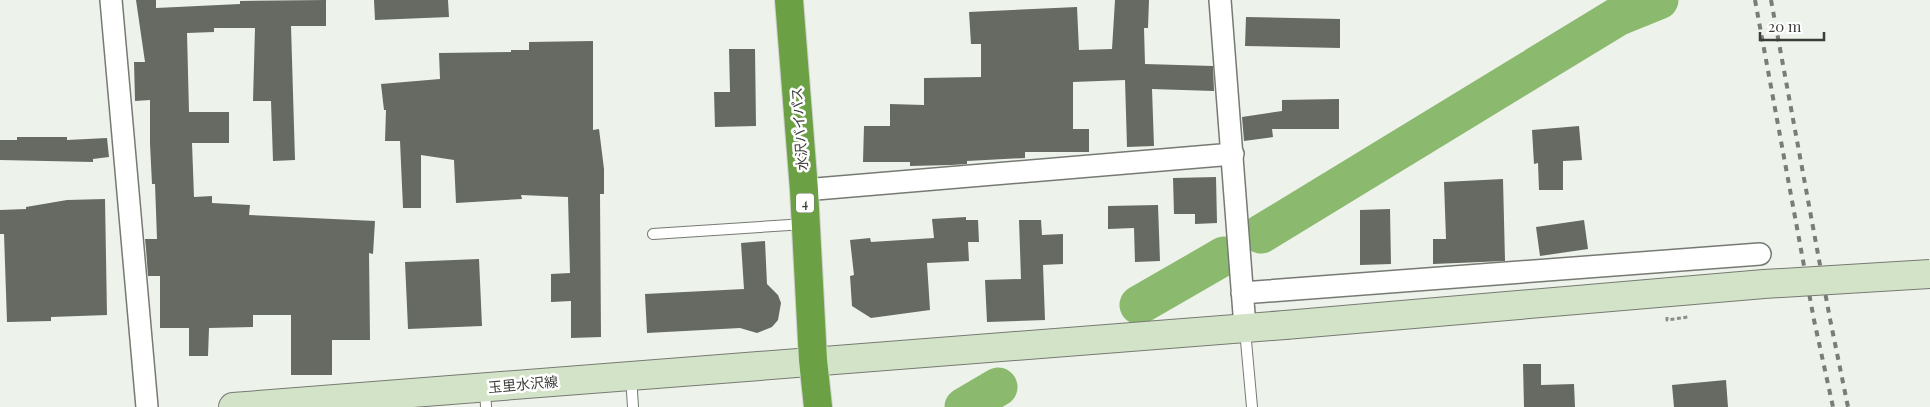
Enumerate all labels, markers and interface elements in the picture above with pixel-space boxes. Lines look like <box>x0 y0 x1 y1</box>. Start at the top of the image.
scale bar <box>1760 10 1824 42</box>
text: 20 m <box>1768 16 1802 36</box>
street label: 水沢バイパス <box>787 87 811 171</box>
road number: 4 <box>796 194 814 212</box>
street label: 玉里水沢線 <box>487 371 559 397</box>

